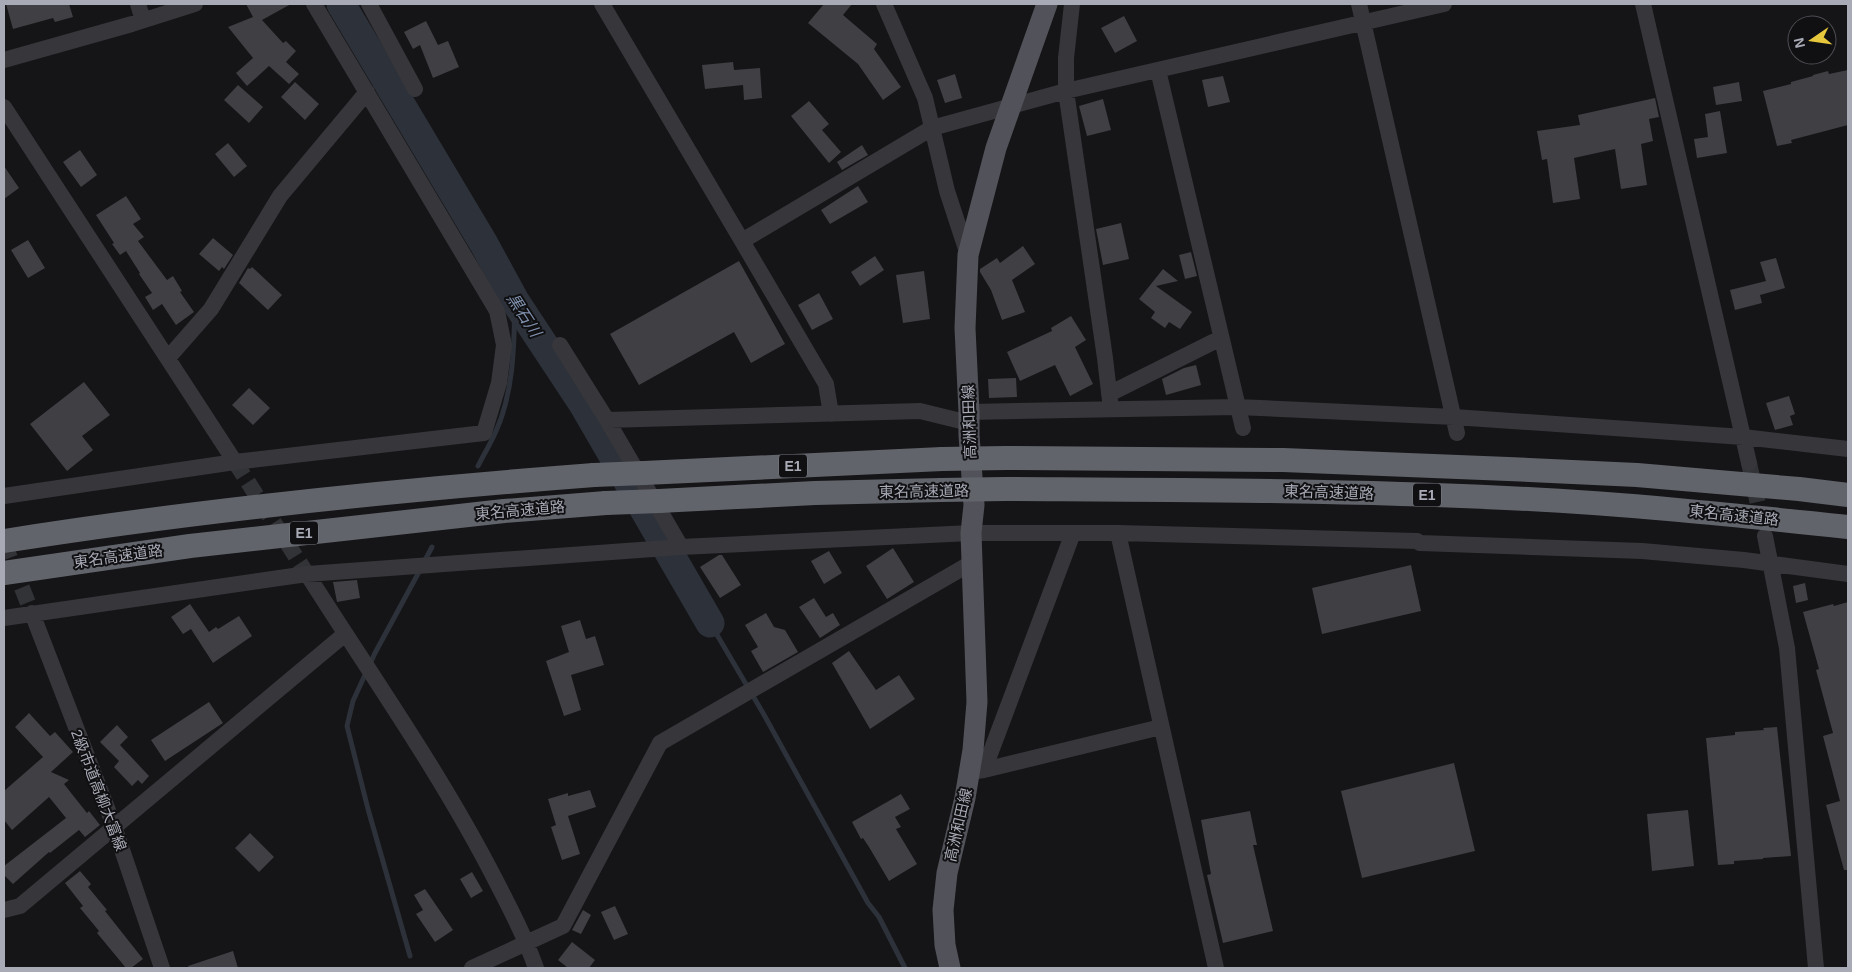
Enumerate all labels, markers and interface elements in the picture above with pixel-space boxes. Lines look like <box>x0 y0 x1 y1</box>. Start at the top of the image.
north arrow <box>1787 15 1837 65</box>
text: N <box>1790 36 1808 50</box>
water label: 黒石川 <box>504 290 545 341</box>
street label: 高洲和田線 <box>959 384 979 460</box>
road number: E1 <box>779 454 807 478</box>
street label: 東名高速道路 <box>879 482 969 500</box>
street label: 東名高速道路 <box>1284 482 1374 502</box>
road number: E1 <box>1413 484 1441 506</box>
street label: 東名高速道路 <box>474 498 566 522</box>
street label: 東名高速道路 <box>1688 502 1780 528</box>
road number: E1 <box>290 522 318 544</box>
street label: 東名高速道路 <box>72 541 164 571</box>
street label: 2級市道高柳大富線 <box>68 727 130 853</box>
street label: 高洲和田線 <box>941 787 975 863</box>

